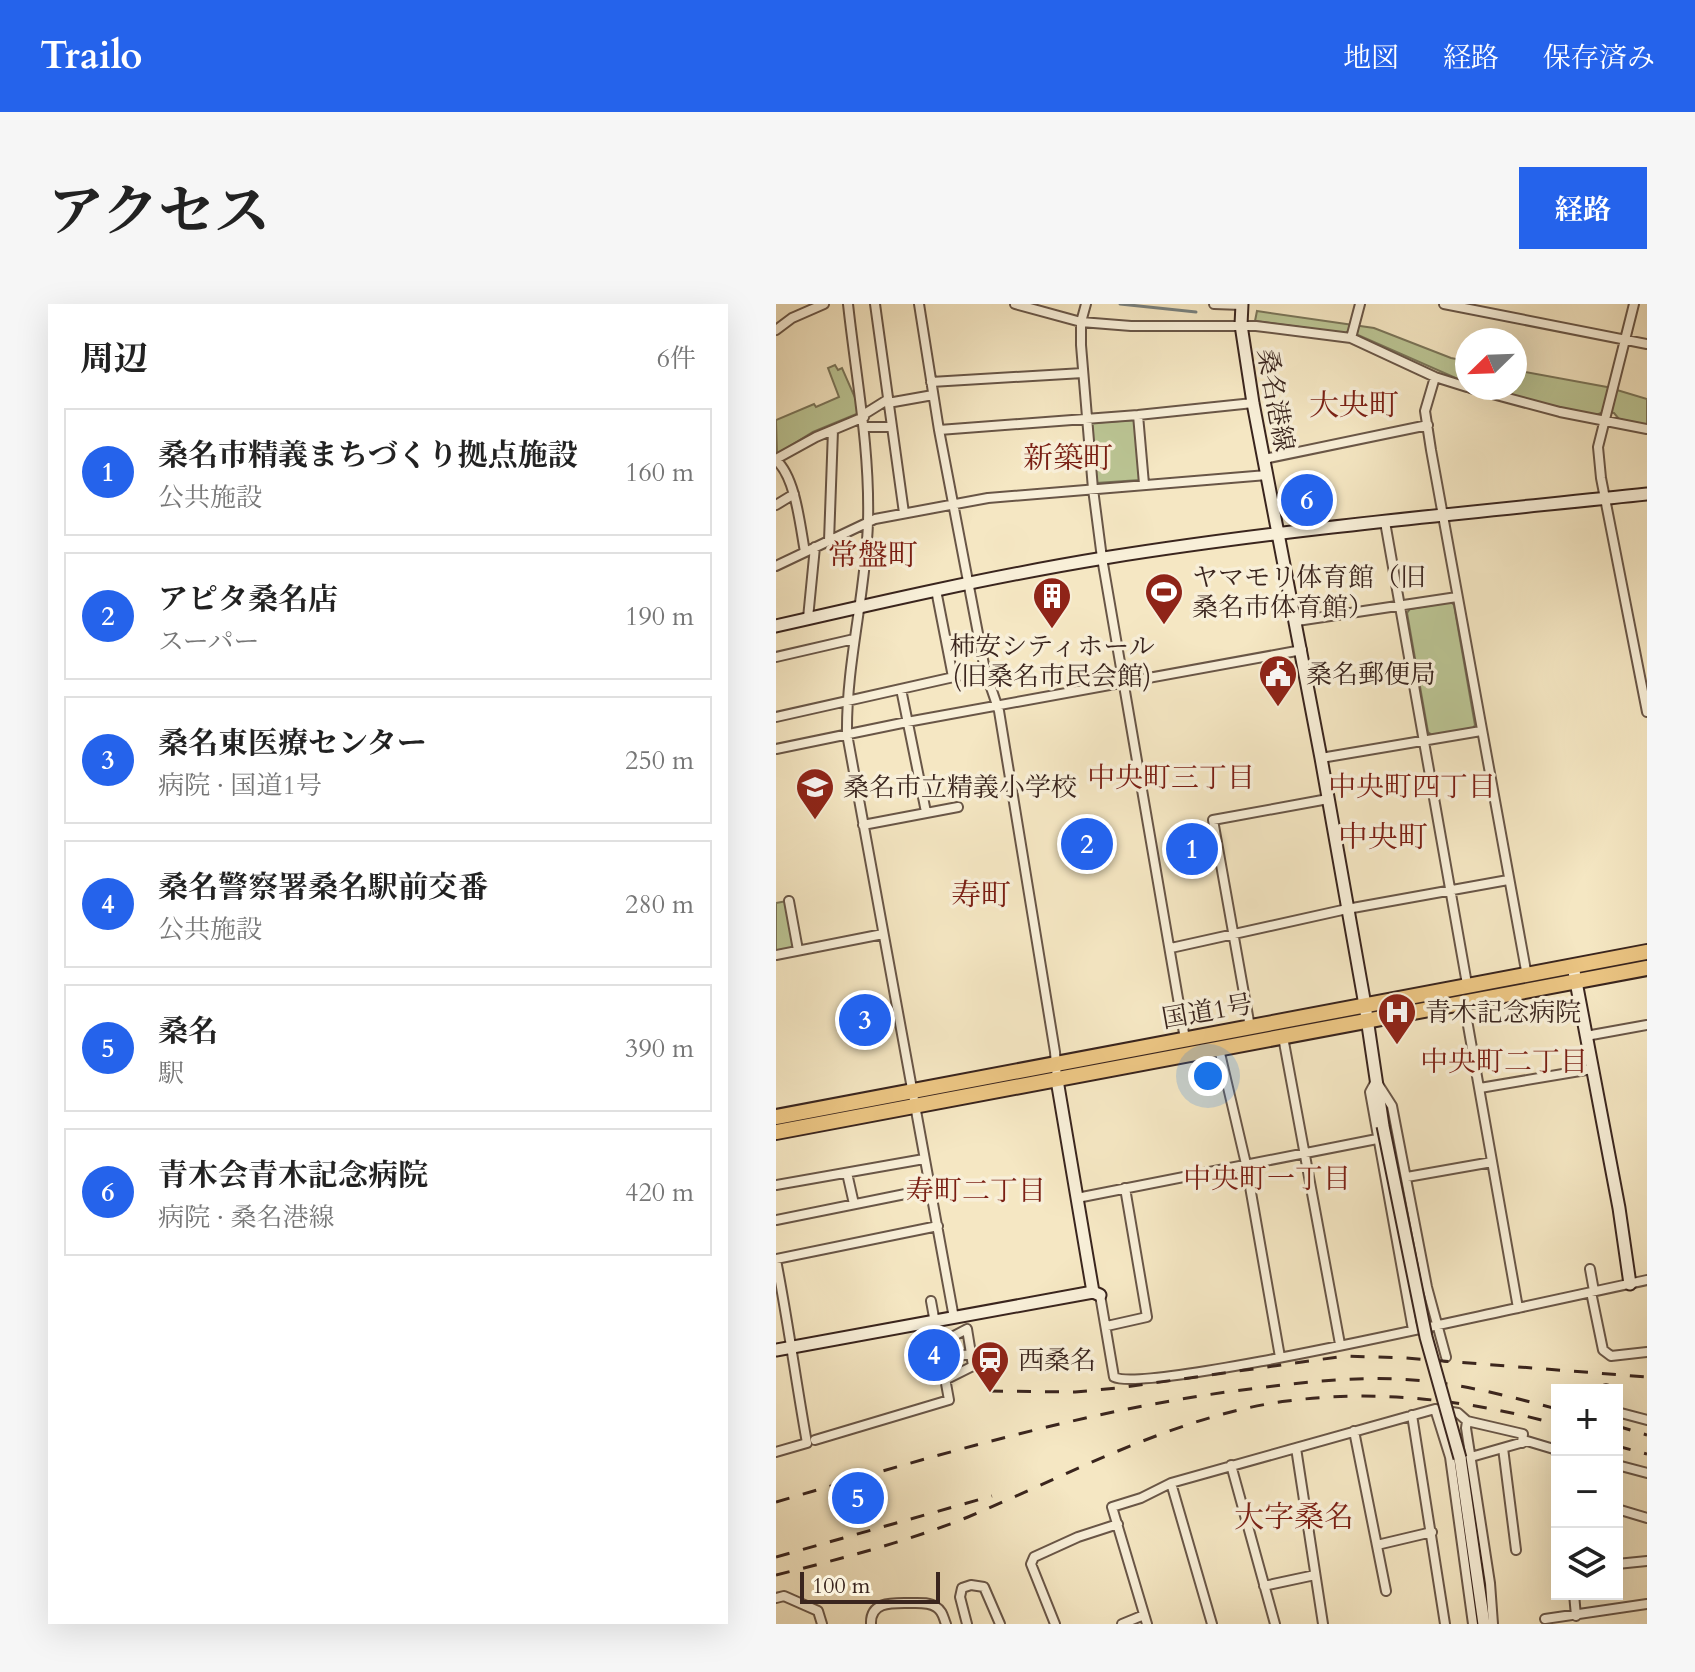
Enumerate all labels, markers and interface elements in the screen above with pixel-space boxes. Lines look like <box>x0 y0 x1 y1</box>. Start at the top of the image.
text: Trailo <box>40 30 142 82</box>
text: 地図 <box>1343 39 1399 77</box>
text: 経路 <box>1443 39 1499 77</box>
text: 保存済み <box>1543 39 1655 77</box>
button: 経路 <box>1519 167 1647 249</box>
text: アクセス <box>48 175 270 250</box>
north arrow <box>1455 328 1527 400</box>
text: 周辺 <box>80 336 148 382</box>
text: 6件 <box>657 341 696 376</box>
street label: 桑名港線 <box>1249 346 1302 454</box>
district label: 大央町 <box>1309 385 1399 426</box>
text: 桑名市精義まちづくり拠点施設 <box>158 435 578 476</box>
district label: 新築町 <box>1023 438 1113 479</box>
text: 1 <box>101 455 115 490</box>
text: 160 m <box>625 455 694 490</box>
pin: 6 <box>1281 470 1333 530</box>
text: 公共施設 <box>158 480 262 515</box>
district label: 常盤町 <box>828 535 918 576</box>
place label: ヤマモリ体育館（旧 桑名市体育館） <box>1192 560 1426 625</box>
sports icon: ヤマモリ体育館（旧 桑名市体育館） <box>1143 571 1185 626</box>
building icon: 柿安シティホール (旧桑名市民会館) <box>1031 575 1073 630</box>
text: アピタ桑名店 <box>158 579 338 620</box>
text: 2 <box>101 599 115 634</box>
text: 190 m <box>625 599 694 634</box>
text: スーパー <box>158 624 259 659</box>
place label: 柿安シティホール (旧桑名市民会館) <box>949 629 1155 694</box>
public building icon: 桑名郵便局 <box>1257 653 1299 708</box>
place label: 桑名郵便局 <box>1306 657 1436 692</box>
text: 桑名東医療センター <box>158 723 427 764</box>
text: 3 <box>101 743 115 778</box>
text: 250 m <box>625 743 694 778</box>
district label: 中央町三丁目 <box>1087 759 1255 797</box>
school or university icon: 桑名市立精義小学校 <box>794 766 836 821</box>
text: 病院 · 国道1号 <box>158 768 322 803</box>
district label: 中央町四丁目 <box>1328 768 1496 806</box>
place label: 桑名市立精義小学校 <box>843 770 1077 805</box>
pin: 2 <box>1061 814 1113 874</box>
district label: 中央町 <box>1338 817 1428 858</box>
pin: 1 <box>1166 819 1218 879</box>
text: 桑名警察署桑名駅前交番 <box>158 867 488 908</box>
district label: 寿町 <box>951 875 1011 916</box>
text: 4 <box>101 887 115 922</box>
text: 280 m <box>625 887 694 922</box>
text: 公共施設 <box>158 912 262 947</box>
street label: 国道1号 <box>1159 986 1255 1037</box>
pin: 3 <box>839 990 891 1050</box>
hospital icon: 青木記念病院 <box>1376 991 1418 1046</box>
place label: 青木記念病院 <box>1425 995 1581 1030</box>
text: 桑名 <box>158 1011 218 1052</box>
text: 5 <box>101 1031 115 1066</box>
text: 390 m <box>625 1031 694 1066</box>
district label: 中央町二丁目 <box>1420 1043 1588 1081</box>
text: 駅 <box>158 1056 184 1091</box>
your location <box>1188 1056 1228 1096</box>
text: 青木会青木記念病院 <box>158 1155 428 1196</box>
district label: 中央町一丁目 <box>1183 1160 1351 1198</box>
district label: 寿町二丁目 <box>906 1172 1046 1210</box>
text: 6 <box>101 1175 115 1210</box>
text: 420 m <box>625 1175 694 1210</box>
text: 病院 · 桑名港線 <box>158 1200 335 1235</box>
pin: 4 <box>908 1325 960 1385</box>
station icon: 西桑名 <box>969 1339 1011 1394</box>
place label: 西桑名 <box>1018 1343 1096 1378</box>
map controls <box>1551 1384 1623 1600</box>
button: + <box>1551 1384 1623 1456</box>
button: − <box>1551 1456 1623 1528</box>
pin: 5 <box>832 1468 884 1528</box>
district label: 大字桑名 <box>1234 1497 1354 1538</box>
button: layers <box>1551 1528 1623 1600</box>
scale bar <box>800 1568 940 1604</box>
text: 100 m <box>812 1571 870 1601</box>

